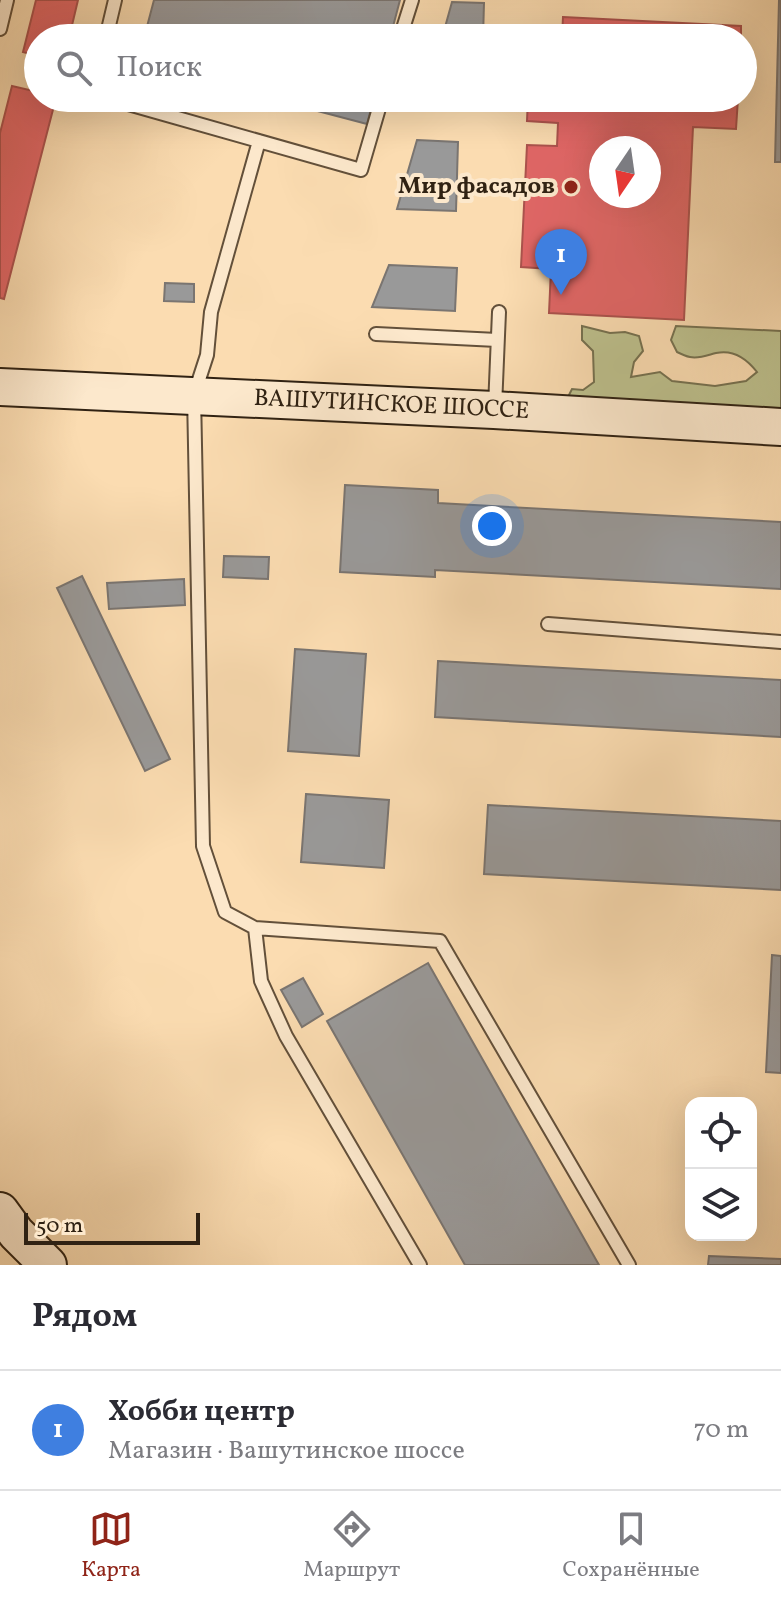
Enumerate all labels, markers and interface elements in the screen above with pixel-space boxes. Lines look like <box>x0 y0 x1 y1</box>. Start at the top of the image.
search box <box>24 24 757 112</box>
icon: search <box>52 46 96 90</box>
text: Поиск <box>116 47 202 89</box>
north arrow <box>589 136 661 208</box>
place label: Мир фасадов <box>398 170 555 204</box>
marker: Мир фасадов <box>562 178 580 196</box>
pin: 1 <box>535 229 587 295</box>
street label: ВАШУТИНСКОЕ ШОССЕ <box>253 382 530 429</box>
your location <box>472 506 512 546</box>
map controls <box>685 1097 757 1241</box>
button: locate <box>685 1097 757 1169</box>
button: layers <box>685 1169 757 1241</box>
scale bar <box>24 1209 200 1245</box>
text: 50 m <box>36 1211 83 1242</box>
text: Рядом <box>32 1294 137 1341</box>
text: Хобби центр <box>108 1391 295 1433</box>
text: 1 <box>53 1412 63 1448</box>
text: 70 m <box>694 1412 749 1448</box>
text: Магазин · Вашутинское шоссе <box>108 1433 465 1469</box>
tab: Карта <box>81 1507 141 1586</box>
tab: Маршрут <box>303 1507 400 1586</box>
tab: Сохранённые <box>563 1507 700 1586</box>

